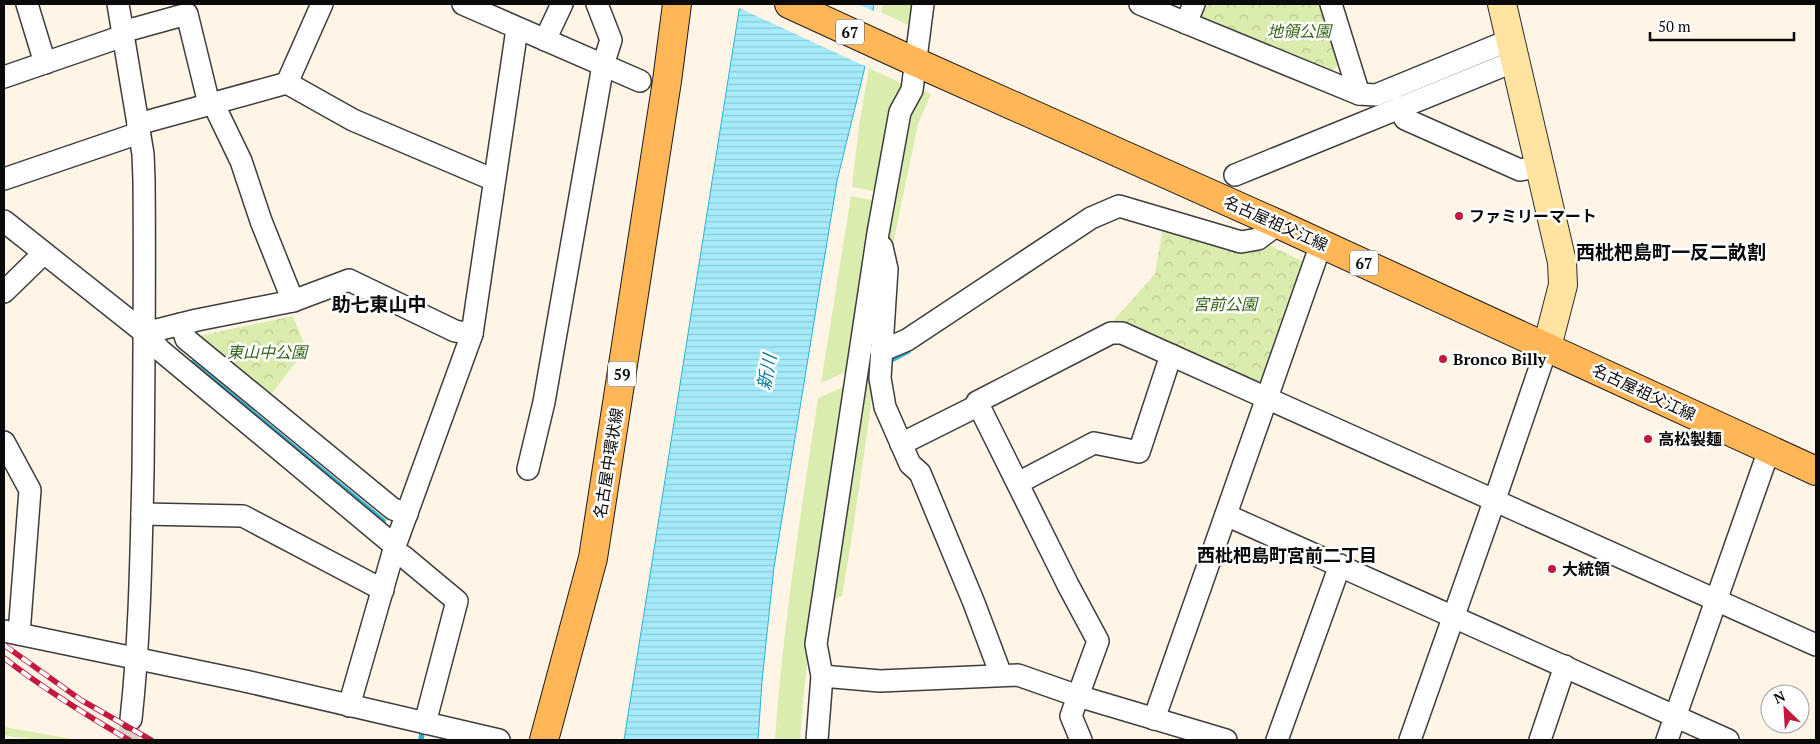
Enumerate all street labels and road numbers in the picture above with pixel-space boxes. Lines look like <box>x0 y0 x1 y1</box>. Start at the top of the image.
road number: 67 <box>836 20 864 44</box>
street label: 名古屋祖父江線 <box>1220 190 1332 256</box>
road number: 67 <box>1350 250 1378 276</box>
street label: 名古屋祖父江線 <box>1589 358 1699 426</box>
road number: 59 <box>608 362 636 386</box>
street label: 名古屋中環状線 <box>588 406 628 520</box>

